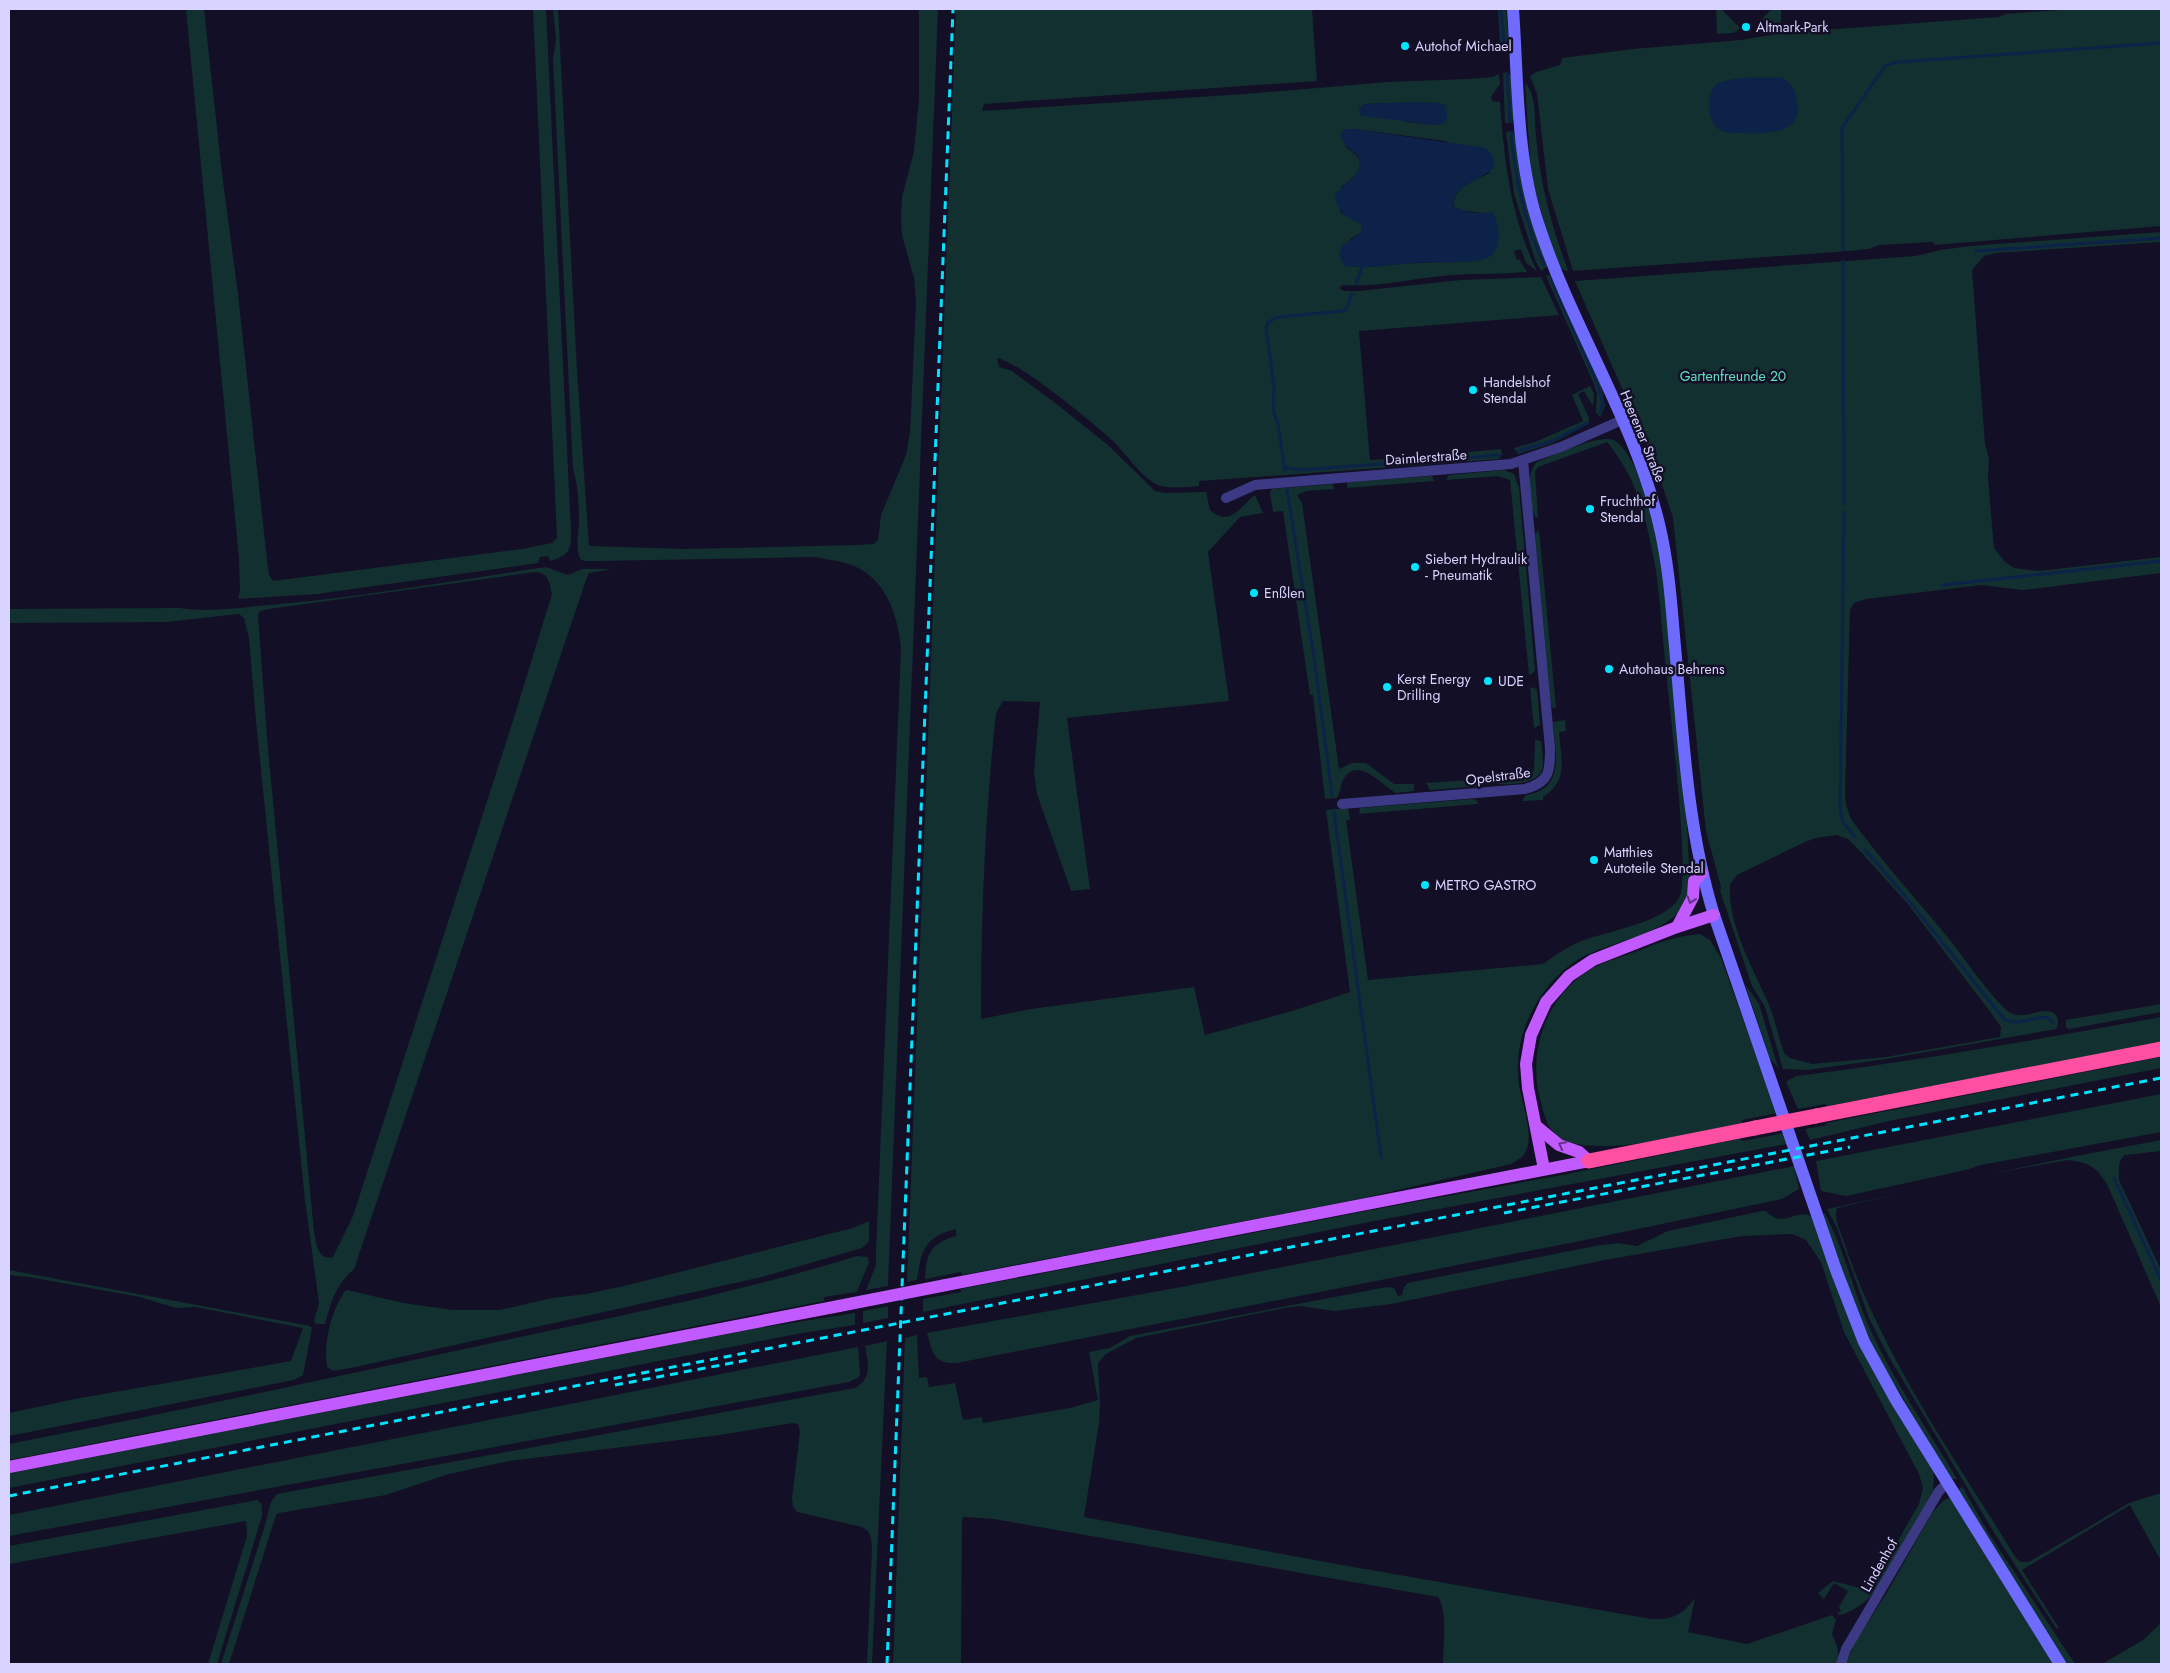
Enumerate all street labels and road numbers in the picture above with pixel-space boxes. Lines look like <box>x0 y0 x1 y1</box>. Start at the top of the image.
street label: Heerener Straße <box>1615 387 1671 485</box>
street label: Daimlerstraße <box>1385 444 1467 470</box>
street label: Opelstraße <box>1464 762 1532 790</box>
street label: Lindenhof <box>1856 1534 1903 1595</box>

